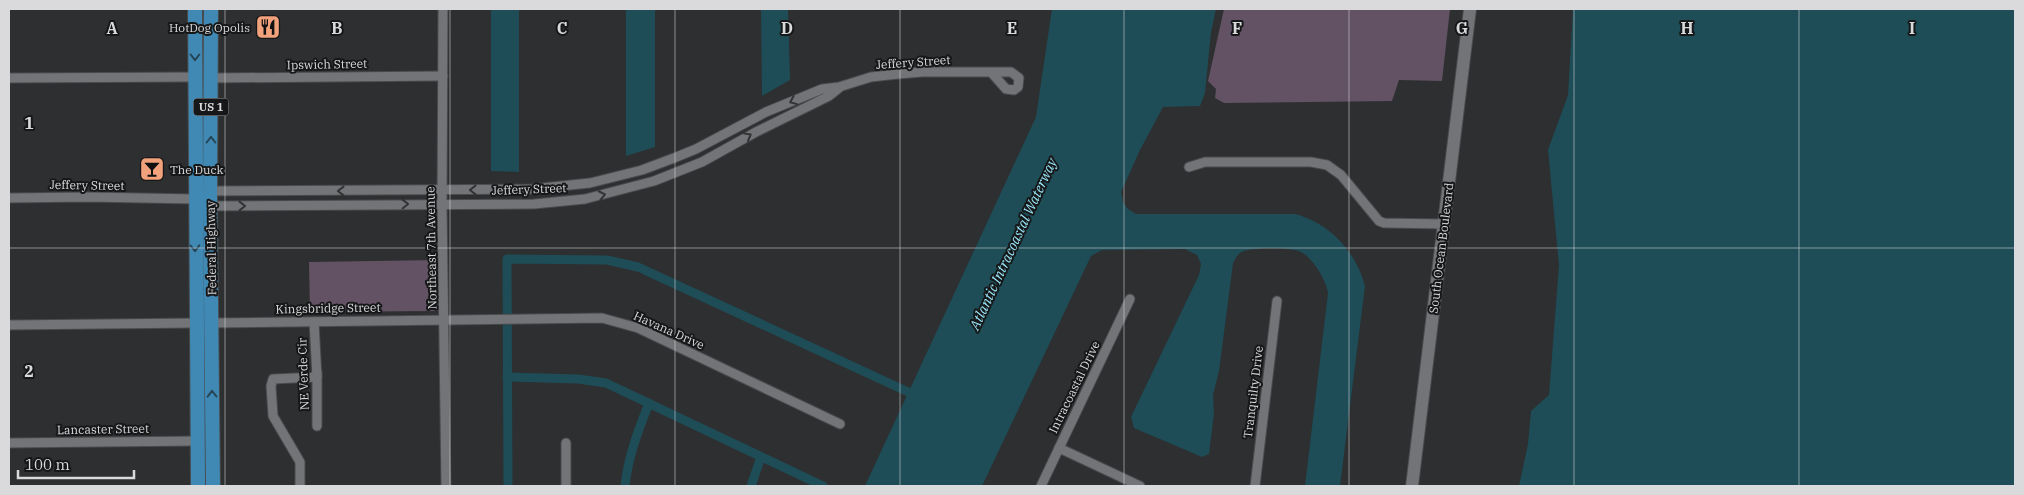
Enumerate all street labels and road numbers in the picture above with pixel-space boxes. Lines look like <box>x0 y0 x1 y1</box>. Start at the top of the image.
street label: Jeffery Street <box>875 52 951 72</box>
street label: Ipswich Street <box>287 56 367 72</box>
road number: US 1 <box>194 98 228 115</box>
street label: Jeffery Street <box>49 177 125 193</box>
street label: Jeffery Street <box>491 180 567 198</box>
street label: South Ocean Boulevard <box>1426 182 1456 314</box>
street label: Northeast 7th Avenue <box>422 186 440 310</box>
street label: Federal Highway <box>203 200 219 296</box>
street label: Kingsbridge Street <box>275 300 381 316</box>
street label: Havana Drive <box>631 308 707 352</box>
street label: NE Verde Cir <box>294 337 312 410</box>
street label: Intracoastal Drive <box>1045 338 1103 436</box>
street label: Tranquilty Drive <box>1240 345 1266 439</box>
street label: Lancaster Street <box>57 421 149 437</box>

